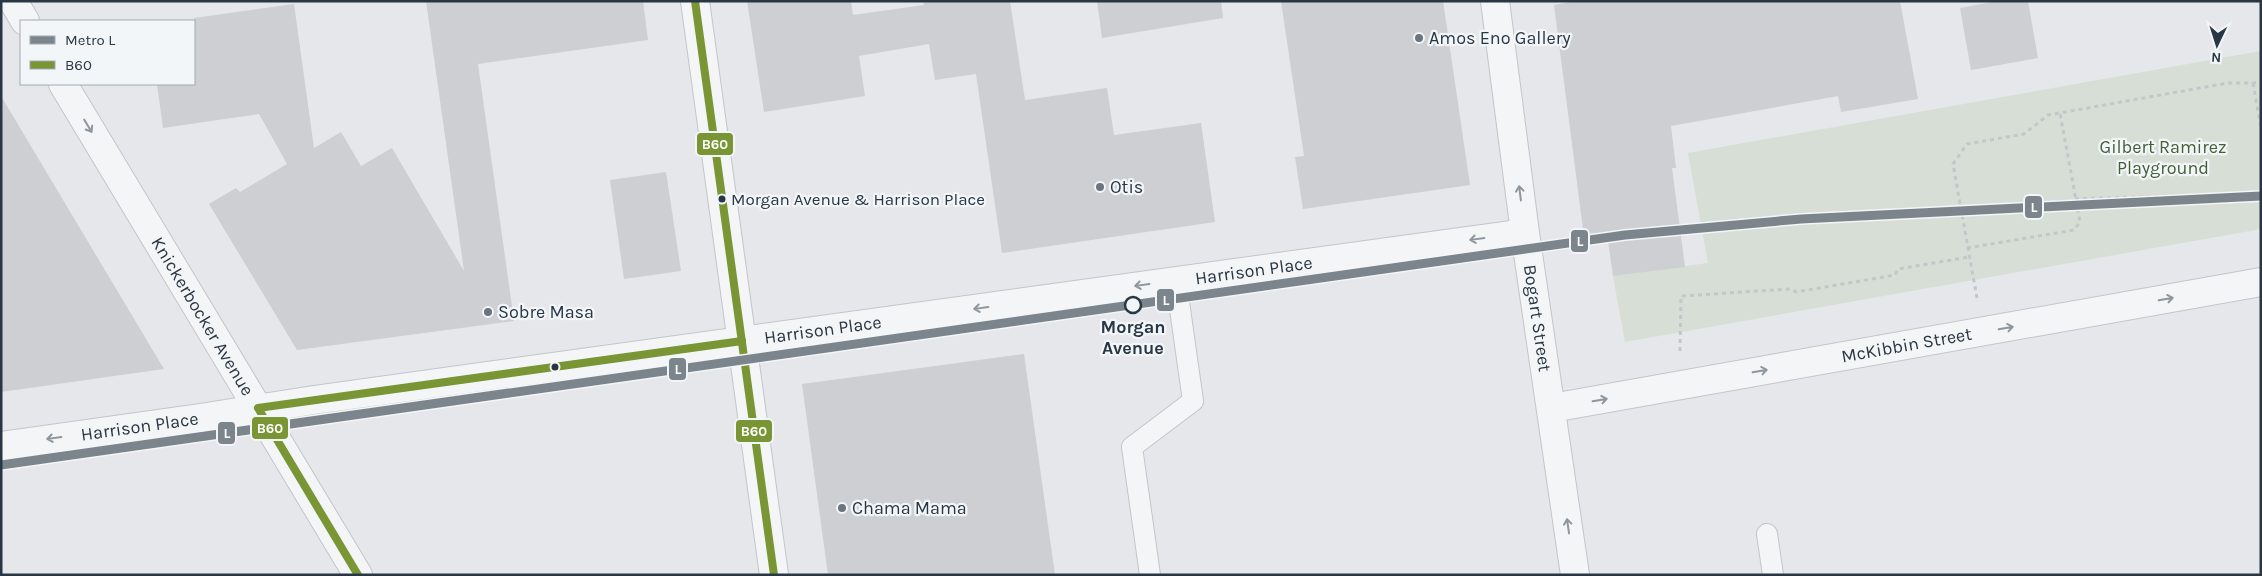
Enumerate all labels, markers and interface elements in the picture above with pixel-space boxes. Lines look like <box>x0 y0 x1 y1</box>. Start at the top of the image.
legend <box>20 20 195 85</box>
north arrow <box>2192 20 2242 70</box>
place label: Amos Eno Gallery <box>1429 27 1571 49</box>
text: Metro L <box>65 31 115 49</box>
marker: Amos Eno Gallery <box>1413 32 1425 44</box>
text: N <box>2211 49 2222 66</box>
text: B60 <box>65 56 92 74</box>
one-way arrow <box>83 118 93 132</box>
line badge: B60 <box>696 132 734 156</box>
text: B60 <box>702 136 728 153</box>
park label: Gilbert Ramirez Playground <box>2100 136 2226 179</box>
place label: Otis <box>1110 176 1143 198</box>
marker: Otis <box>1094 181 1106 193</box>
one-way arrow <box>1515 185 1525 201</box>
place label: Morgan Avenue & Harrison Place <box>731 189 985 209</box>
marker: Morgan Avenue & Harrison Place <box>717 194 727 204</box>
line badge: L <box>2024 195 2043 219</box>
text: L <box>2031 199 2038 216</box>
line badge: L <box>1570 229 1589 253</box>
street label: Knickerbocker Avenue <box>146 233 259 400</box>
text: L <box>1577 233 1584 250</box>
one-way arrow <box>1469 234 1485 244</box>
street label: Harrison Place <box>1194 251 1314 289</box>
street label: Bogart Street <box>1519 263 1556 373</box>
one-way arrow <box>1135 281 1151 291</box>
line badge: L <box>1156 288 1175 312</box>
text: L <box>1163 292 1170 309</box>
one-way arrow <box>2158 294 2174 304</box>
marker: Morgan Avenue <box>1124 296 1142 314</box>
place label: Sobre Masa <box>498 301 594 323</box>
one-way arrow <box>974 303 990 313</box>
marker: Sobre Masa <box>482 306 494 318</box>
street label: Harrison Place <box>763 311 883 349</box>
place label: Morgan Avenue <box>1100 316 1166 359</box>
one-way arrow <box>1998 322 2014 332</box>
street label: McKibbin Street <box>1839 323 1974 367</box>
line badge: L <box>668 357 687 381</box>
text: L <box>675 361 682 378</box>
unlabelled marker <box>550 362 560 372</box>
one-way arrow <box>1751 366 1767 376</box>
one-way arrow <box>1591 394 1607 404</box>
street label: Harrison Place <box>80 407 200 446</box>
line badge: B60 <box>251 416 289 440</box>
line badge: B60 <box>735 419 773 443</box>
text: B60 <box>257 420 283 437</box>
line badge: L <box>217 421 236 445</box>
text: B60 <box>741 423 767 440</box>
text: L <box>224 425 231 442</box>
one-way arrow <box>46 434 62 444</box>
place label: Chama Mama <box>852 497 967 519</box>
marker: Chama Mama <box>836 502 848 514</box>
one-way arrow <box>1563 519 1573 535</box>

